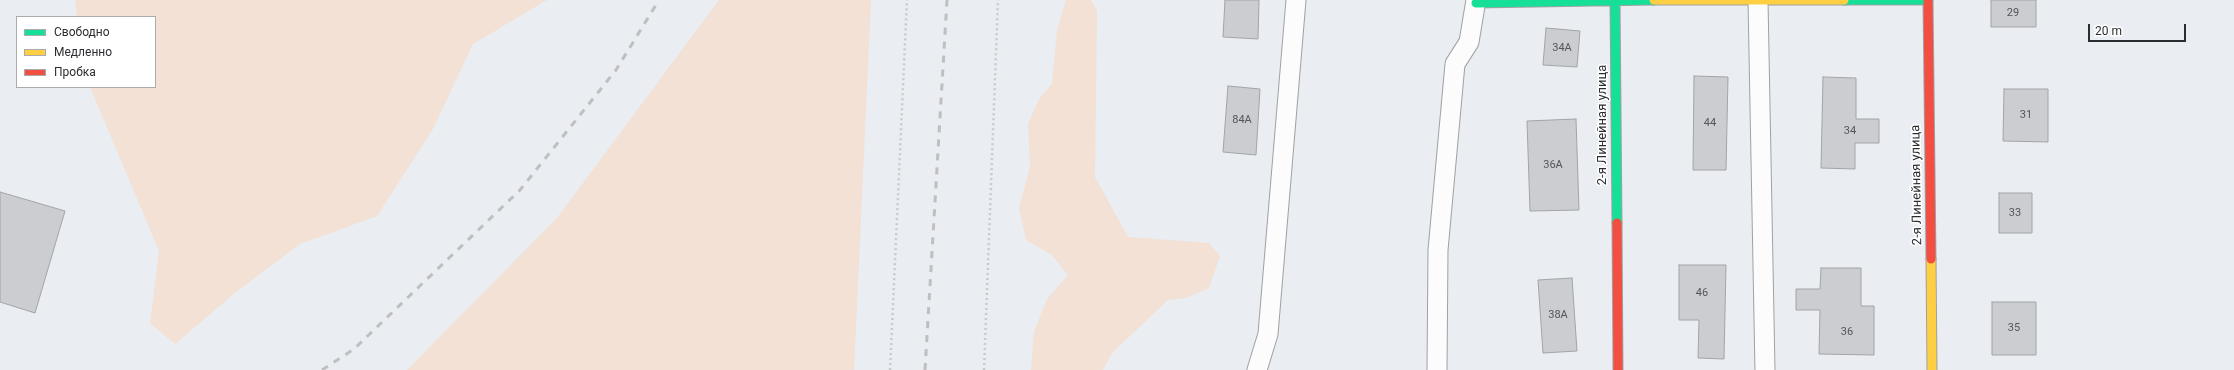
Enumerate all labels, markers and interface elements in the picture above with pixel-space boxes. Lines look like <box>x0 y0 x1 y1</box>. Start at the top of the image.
house number: 29 <box>2007 6 2019 20</box>
legend <box>16 16 156 88</box>
scale bar <box>2090 16 2188 42</box>
text: 20 m <box>2095 24 2122 38</box>
text: Свободно <box>54 25 110 39</box>
house number: 34А <box>1552 41 1572 55</box>
text: Медленно <box>54 45 112 59</box>
text: Пробка <box>54 65 96 79</box>
street label: 2-я Линейная улица <box>1595 65 1611 185</box>
house number: 31 <box>2020 108 2032 122</box>
house number: 84А <box>1232 113 1252 127</box>
house number: 44 <box>1704 116 1716 130</box>
house number: 34 <box>1844 124 1856 138</box>
street label: 2-я Линейная улица <box>1908 125 1926 245</box>
house number: 36А <box>1543 158 1563 172</box>
house number: 33 <box>2009 206 2021 220</box>
house number: 46 <box>1696 286 1708 300</box>
house number: 38А <box>1548 308 1568 322</box>
house number: 35 <box>2008 321 2020 335</box>
house number: 36 <box>1841 325 1853 339</box>

